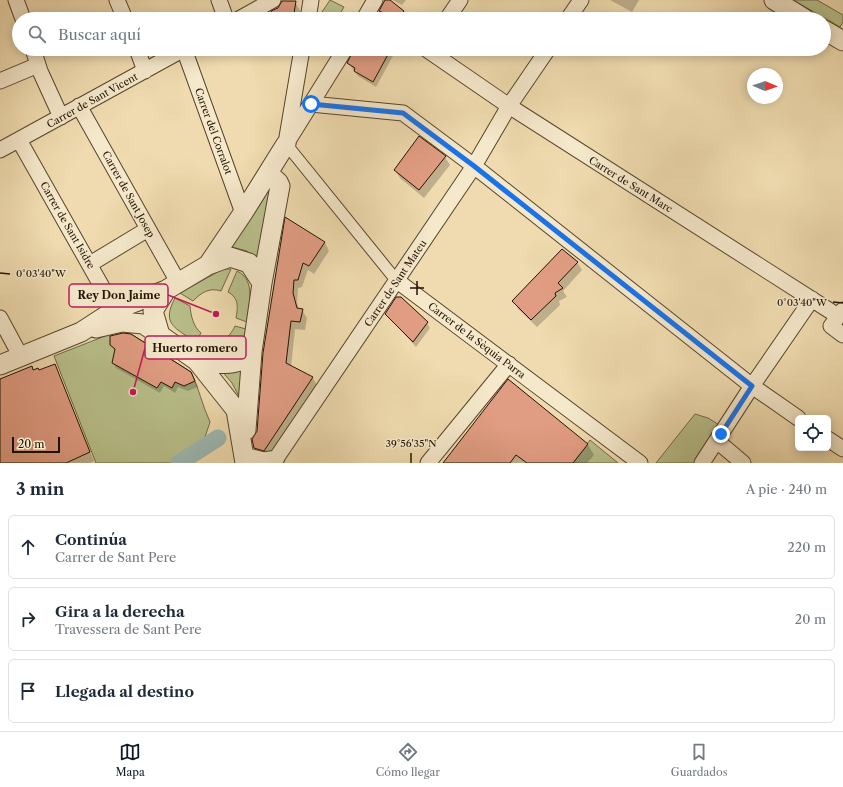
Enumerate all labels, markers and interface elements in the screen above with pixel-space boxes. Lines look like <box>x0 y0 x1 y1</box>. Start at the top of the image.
search box <box>12 12 831 56</box>
icon: search <box>26 23 48 45</box>
text: Buscar aquí <box>58 25 141 44</box>
north arrow <box>747 68 783 104</box>
street label: Carrer de Sant Vicent <box>44 70 140 131</box>
street label: Carrer del Corralot <box>192 86 235 177</box>
route start <box>302 95 320 113</box>
street label: Carrer de Sant Josep <box>99 149 158 240</box>
street label: Carrer de Sant Marc <box>586 153 675 215</box>
street label: Carrer de Sant Isidre <box>37 179 98 271</box>
street label: Carrer de Sant Mateu <box>361 237 429 329</box>
text: 0°03'40"W <box>16 267 67 280</box>
callout: Rey Don Jaime <box>69 284 168 307</box>
text: Rey Don Jaime <box>78 288 161 302</box>
text: 0°03'40"W <box>777 296 828 309</box>
street label: Carrer de la Sèquia Parra <box>425 299 529 382</box>
callout: Huerto romero <box>145 336 246 359</box>
text: Huerto romero <box>152 341 238 355</box>
map controls <box>795 415 831 451</box>
button: locate <box>795 415 831 451</box>
route end <box>712 425 730 443</box>
scale bar <box>12 435 60 454</box>
text: 20 m <box>18 437 44 451</box>
text: 39°56'35"N <box>386 437 436 450</box>
text: 3 min <box>16 479 65 499</box>
text: A pie · 240 m <box>746 481 827 497</box>
text: Continúa <box>55 530 127 549</box>
icon: ahead <box>17 536 39 558</box>
text: 220 m <box>787 539 826 555</box>
text: Carrer de Sant Pere <box>55 549 176 565</box>
text: Gira a la derecha <box>55 602 185 621</box>
icon: right <box>17 608 39 630</box>
text: 20 m <box>795 611 826 627</box>
text: Travessera de Sant Pere <box>55 621 202 637</box>
icon: arrive <box>17 680 39 702</box>
text: Llegada al destino <box>55 682 194 701</box>
tab: Mapa <box>115 741 145 779</box>
tab: Cómo llegar <box>376 741 440 779</box>
tab: Guardados <box>671 741 728 779</box>

